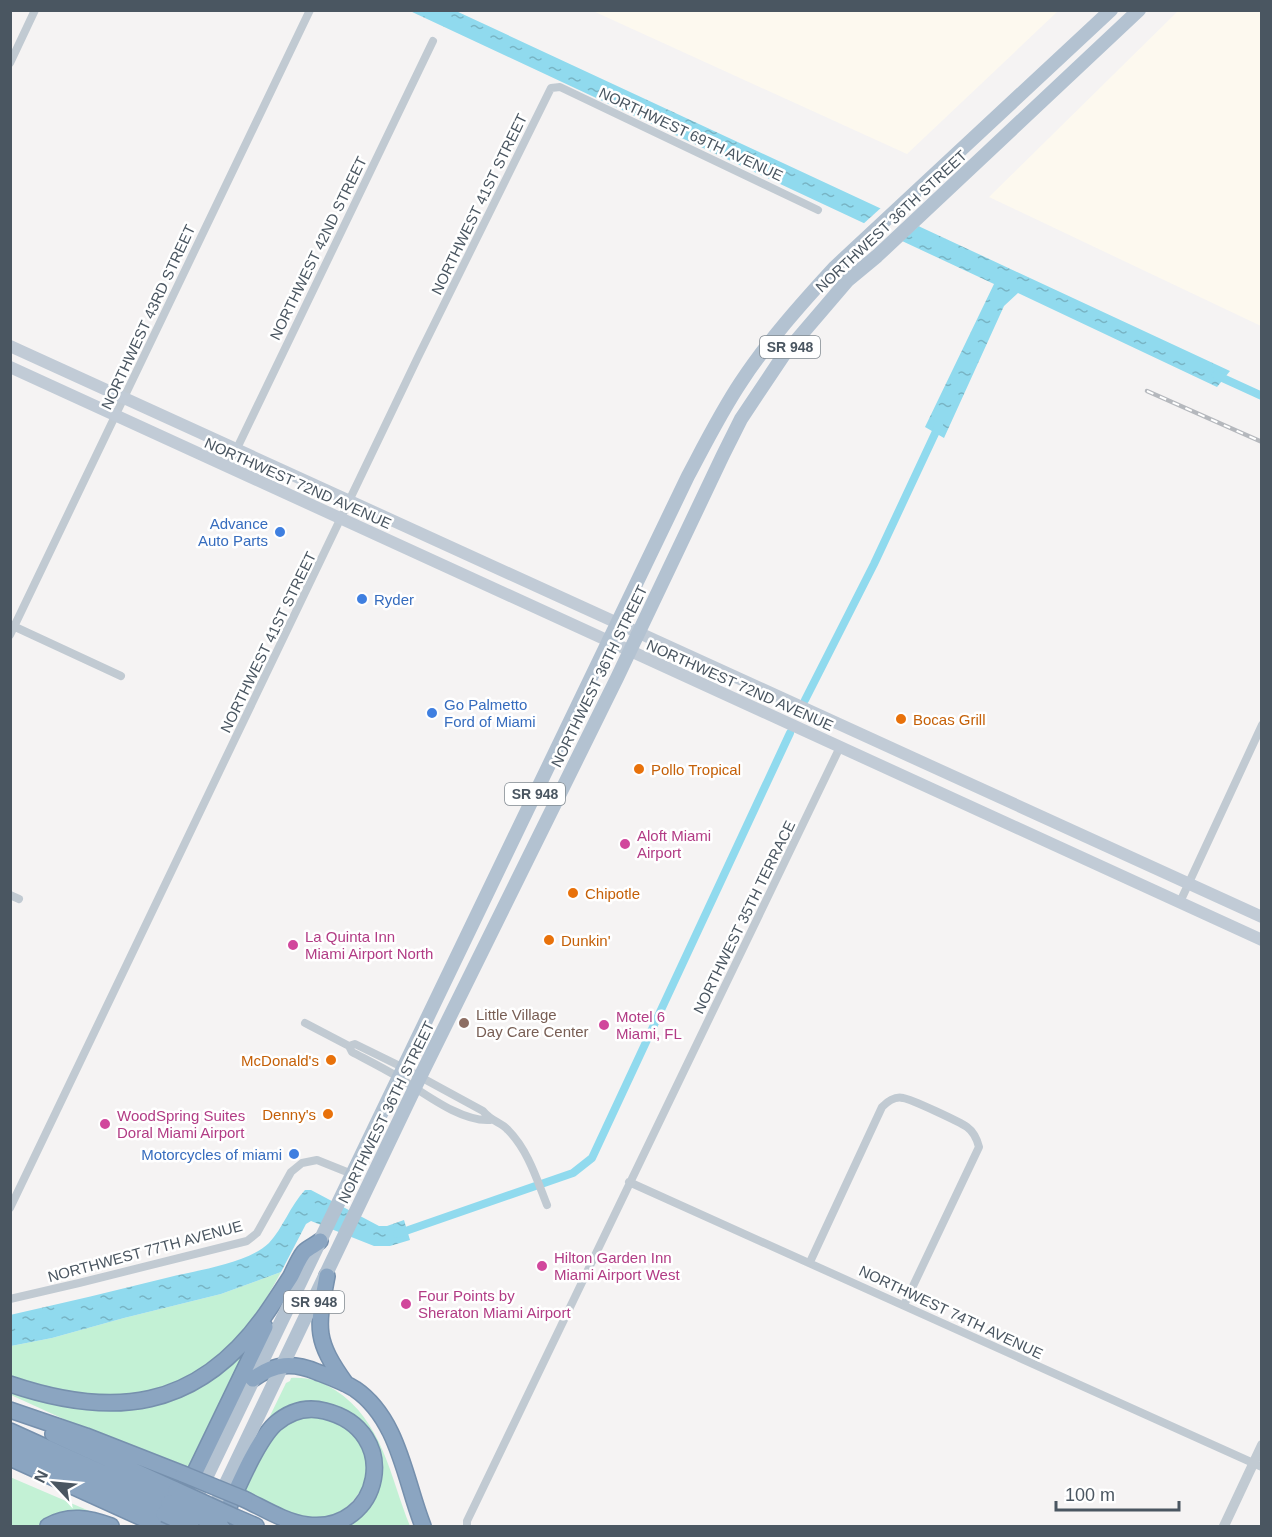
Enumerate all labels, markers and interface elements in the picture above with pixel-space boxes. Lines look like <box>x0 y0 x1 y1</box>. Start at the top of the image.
street label: NORTHWEST 69TH AVENUE <box>596 84 786 184</box>
street label: NORTHWEST 41ST STREET <box>428 111 530 297</box>
street label: NORTHWEST 36TH STREET <box>812 146 970 296</box>
street label: NORTHWEST 42ND STREET <box>266 154 370 342</box>
street label: NORTHWEST 43RD STREET <box>98 222 198 412</box>
road number: SR 948 <box>760 336 820 358</box>
street label: NORTHWEST 72ND AVENUE <box>202 434 394 532</box>
place label: Advance Auto Parts <box>198 515 268 549</box>
marker: Advance Auto Parts <box>273 525 287 539</box>
street label: NORTHWEST 41ST STREET <box>217 549 319 735</box>
street label: NORTHWEST 36TH STREET <box>547 582 651 770</box>
place label: Ryder <box>374 591 414 608</box>
marker: Ryder <box>355 592 369 606</box>
street label: NORTHWEST 72ND AVENUE <box>644 636 836 734</box>
place label: Go Palmetto Ford of Miami <box>444 696 536 730</box>
marker: Go Palmetto Ford of Miami <box>425 706 439 720</box>
place label: Bocas Grill <box>913 711 986 728</box>
marker: Bocas Grill <box>894 712 908 726</box>
place label: Pollo Tropical <box>651 761 741 778</box>
marker: Pollo Tropical <box>632 762 646 776</box>
road number: SR 948 <box>505 783 565 805</box>
street label: NORTHWEST 35TH TERRACE <box>690 818 798 1016</box>
place label: Aloft Miami Airport <box>637 827 711 861</box>
marker: Aloft Miami Airport <box>618 837 632 851</box>
place label: Chipotle <box>585 885 640 902</box>
marker: Chipotle <box>566 886 580 900</box>
place label: La Quinta Inn Miami Airport North <box>305 928 433 962</box>
place label: Dunkin' <box>561 932 611 949</box>
marker: Dunkin' <box>542 933 556 947</box>
marker: La Quinta Inn Miami Airport North <box>286 938 300 952</box>
place label: Little Village Day Care Center <box>476 1006 589 1040</box>
place label: Motel 6 Miami, FL <box>616 1008 682 1042</box>
marker: Little Village Day Care Center <box>457 1016 471 1030</box>
street label: NORTHWEST 36TH STREET <box>334 1018 438 1206</box>
marker: Motel 6 Miami, FL <box>597 1018 611 1032</box>
place label: McDonald's <box>241 1052 319 1069</box>
marker: McDonald's <box>324 1053 338 1067</box>
place label: Denny's <box>262 1106 316 1123</box>
place label: WoodSpring Suites Doral Miami Airport <box>117 1107 245 1141</box>
marker: Denny's <box>321 1107 335 1121</box>
marker: WoodSpring Suites Doral Miami Airport <box>98 1117 112 1131</box>
place label: Motorcycles of miami <box>141 1146 282 1163</box>
marker: Motorcycles of miami <box>287 1147 301 1161</box>
street label: NORTHWEST 77TH AVENUE <box>46 1217 244 1285</box>
place label: Hilton Garden Inn Miami Airport West <box>554 1249 680 1283</box>
marker: Hilton Garden Inn Miami Airport West <box>535 1259 549 1273</box>
street label: NORTHWEST 74TH AVENUE <box>856 1262 1046 1362</box>
place label: Four Points by Sheraton Miami Airport <box>418 1287 571 1321</box>
road number: SR 948 <box>284 1291 344 1313</box>
marker: Four Points by Sheraton Miami Airport <box>399 1297 413 1311</box>
north arrow <box>24 1453 84 1513</box>
text: N <box>31 1468 51 1486</box>
scale bar <box>1056 1474 1179 1512</box>
text: 100 m <box>1065 1485 1115 1505</box>

